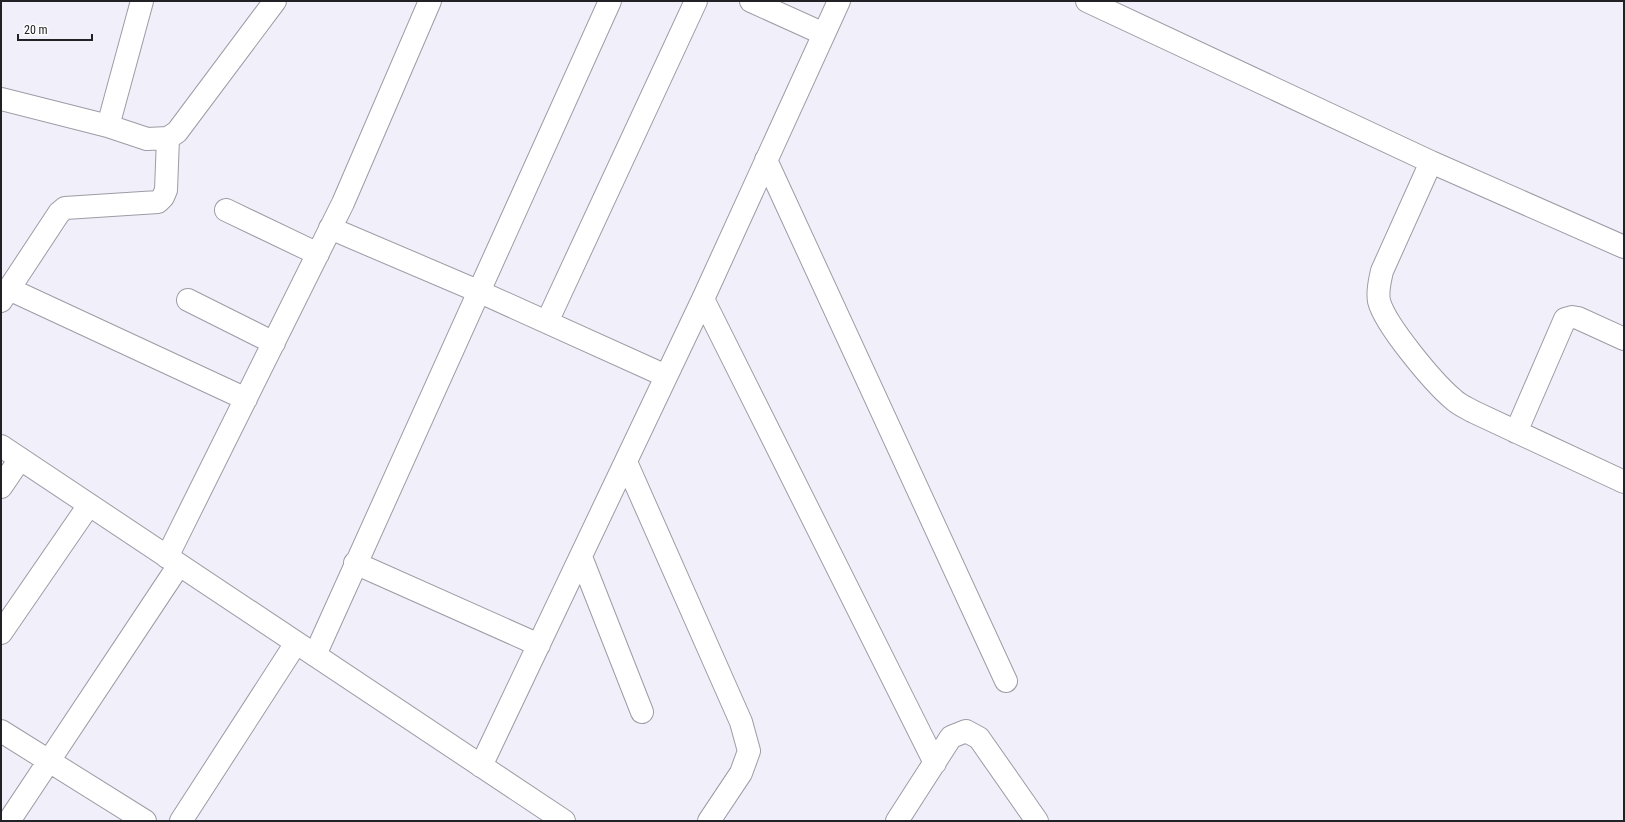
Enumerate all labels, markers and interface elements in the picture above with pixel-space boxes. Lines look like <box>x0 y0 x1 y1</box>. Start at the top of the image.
scale bar <box>18 16 92 42</box>
text: 20 m <box>24 23 48 37</box>

